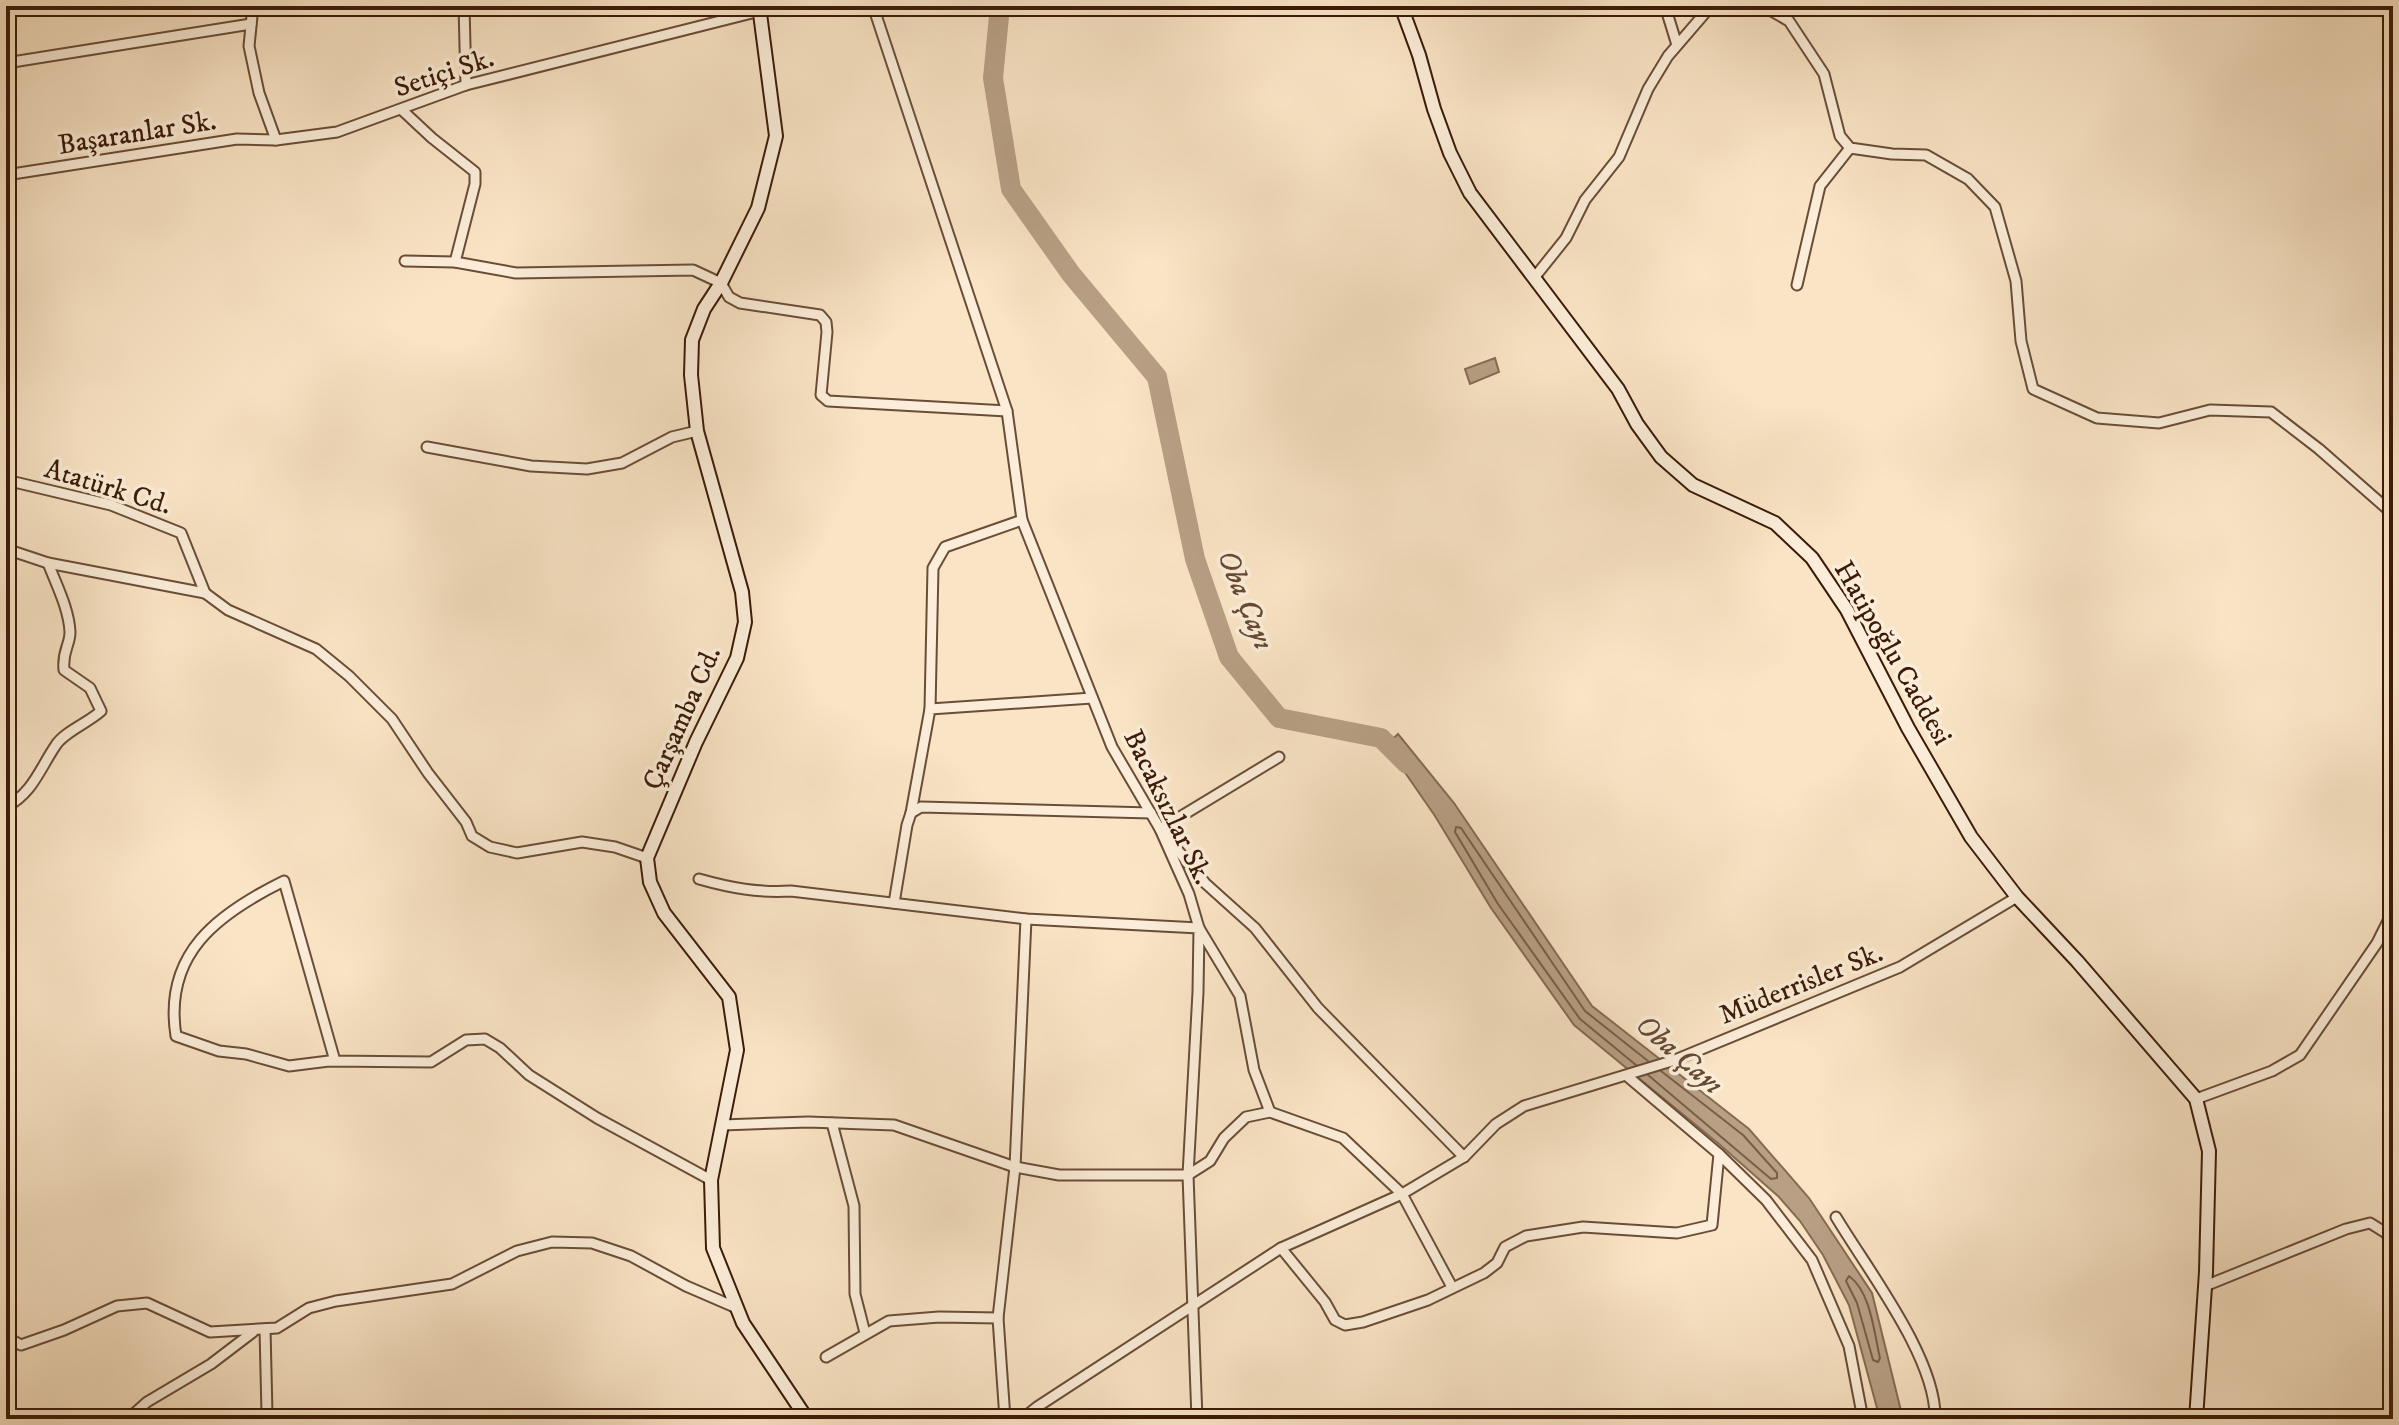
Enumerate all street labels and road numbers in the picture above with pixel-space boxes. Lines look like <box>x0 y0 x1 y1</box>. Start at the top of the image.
street label: Setiçi Sk. <box>390 40 498 106</box>
street label: Başaranlar Sk. <box>55 103 219 163</box>
street label: Atatürk Cd. <box>40 451 176 523</box>
street label: Hatipoğlu Caddesi <box>1826 554 1960 752</box>
street label: Çarşamba Cd. <box>635 641 729 795</box>
street label: Bacaksızlar Sk. <box>1115 724 1221 890</box>
street label: Müderrisler Sk. <box>1714 935 1888 1033</box>

